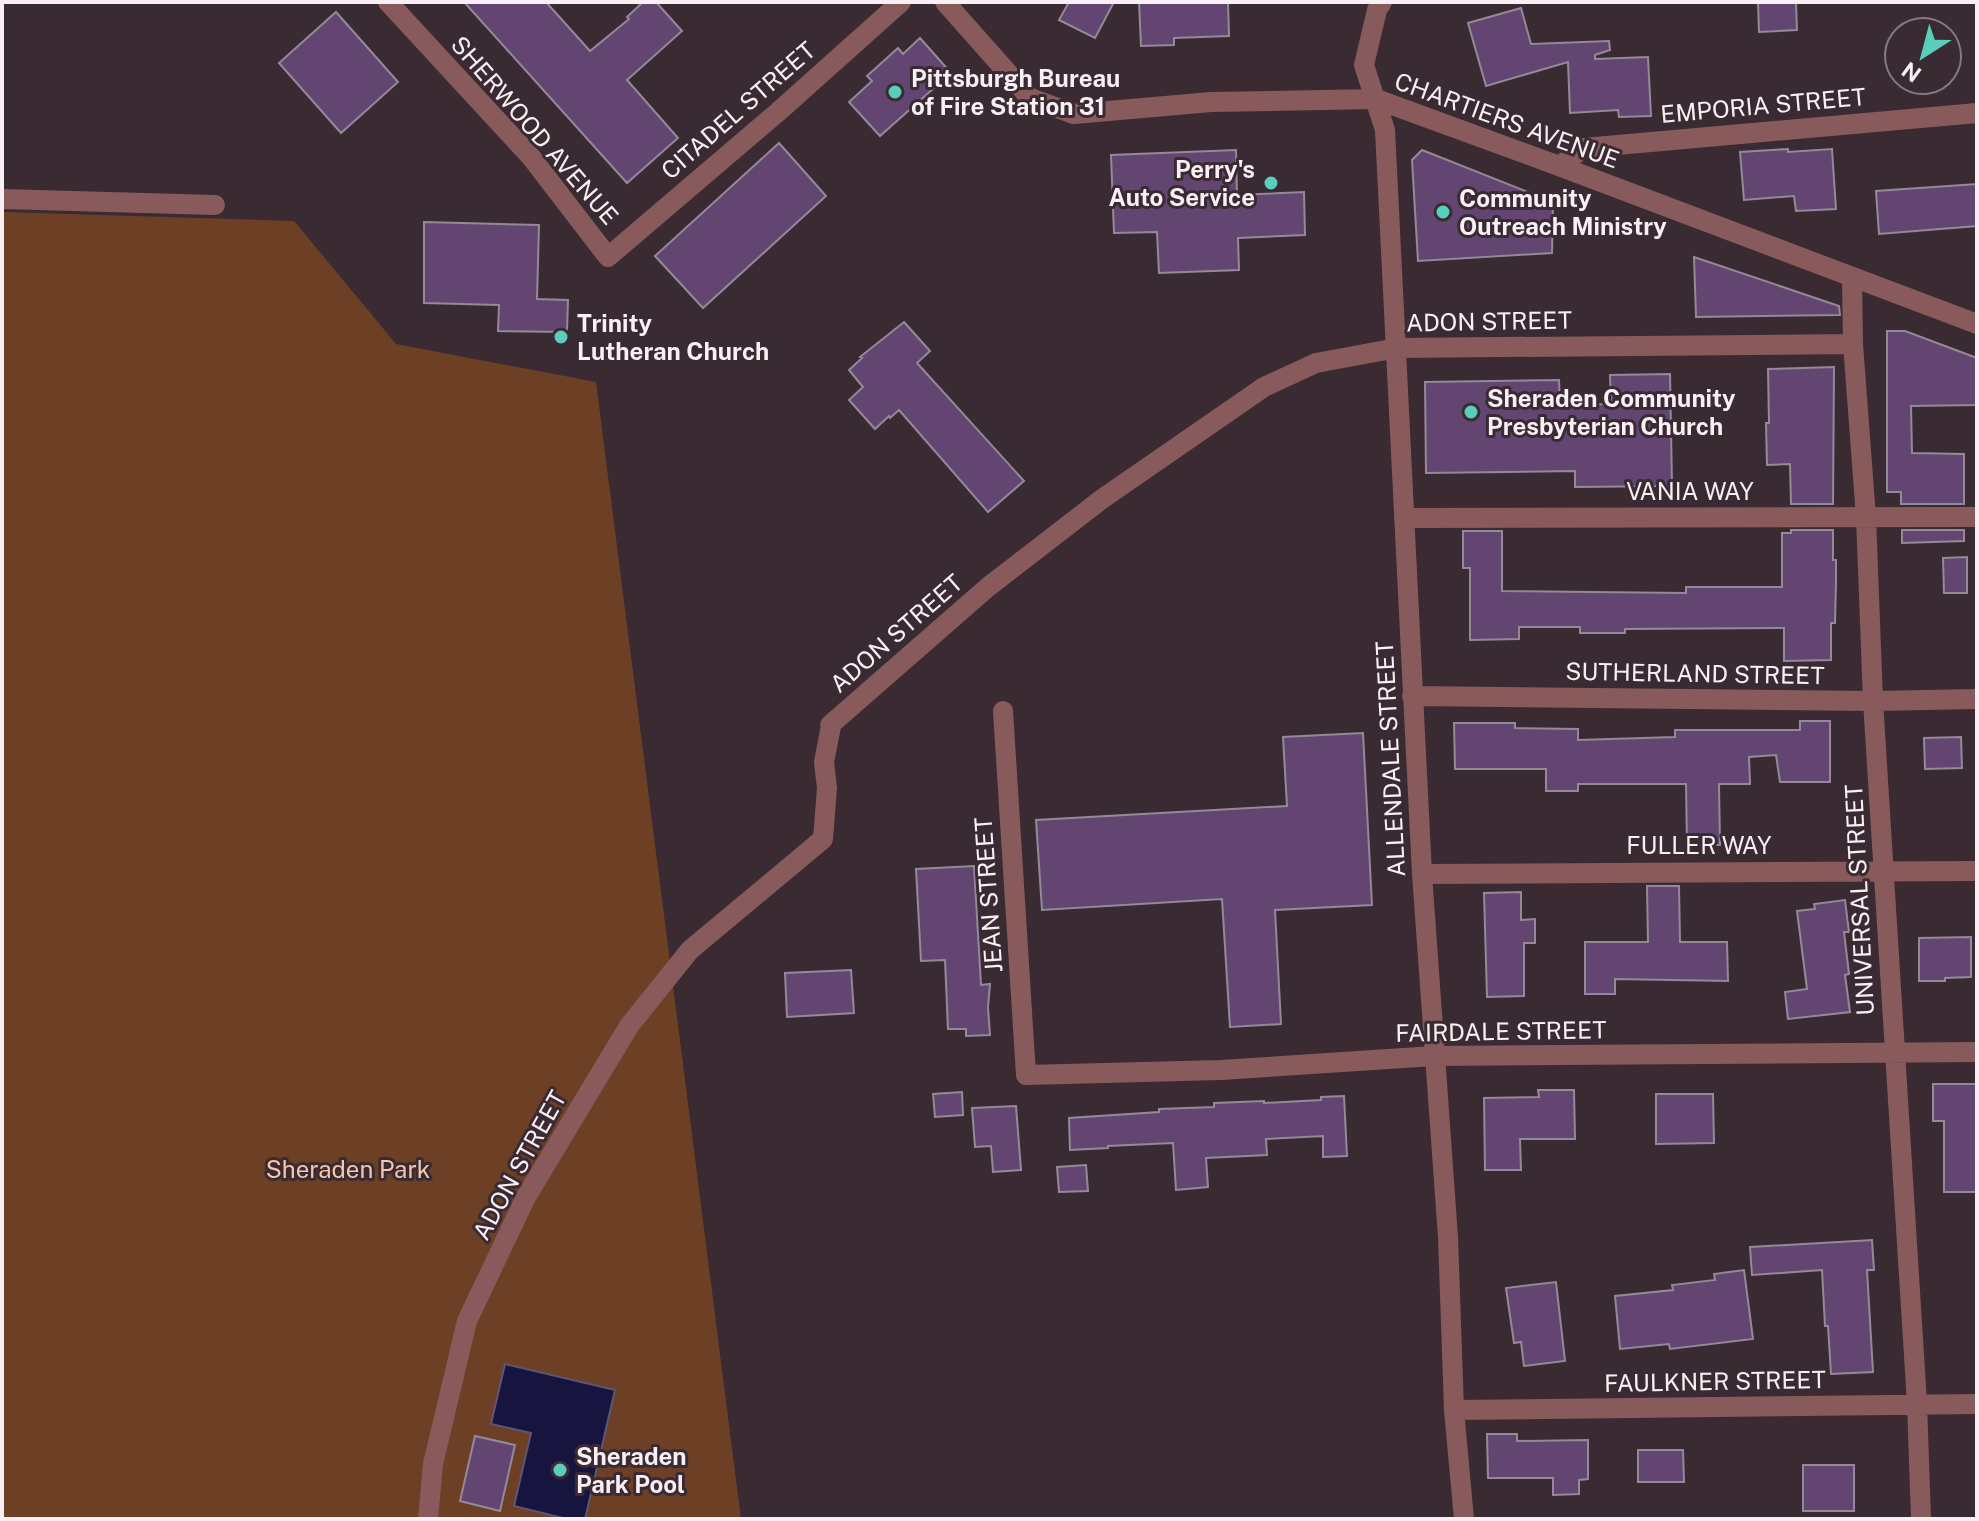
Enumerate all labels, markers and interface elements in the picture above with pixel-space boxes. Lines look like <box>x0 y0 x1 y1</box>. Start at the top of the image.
north arrow <box>1883 16 1963 96</box>
street label: SHERWOOD AVENUE <box>446 30 624 230</box>
street label: CITADEL STREET <box>655 36 821 184</box>
text: N <box>1897 57 1926 88</box>
place label: Pittsburgh Bureau of Fire Station 31 <box>911 64 1120 120</box>
street label: CHARTIERS AVENUE <box>1391 66 1623 174</box>
street label: EMPORIA STREET <box>1659 82 1867 128</box>
marker: Pittsburgh Bureau of Fire Station 31 <box>886 83 904 101</box>
place label: Perry's Auto Service <box>1109 155 1255 211</box>
marker: Perry's Auto Service <box>1262 174 1280 192</box>
place label: Community Outreach Ministry <box>1459 184 1667 240</box>
marker: Community Outreach Ministry <box>1434 203 1452 221</box>
street label: ADON STREET <box>1406 306 1572 336</box>
place label: Trinity Lutheran Church <box>577 309 769 365</box>
marker: Trinity Lutheran Church <box>552 328 570 346</box>
place label: Sheraden Community Presbyterian Church <box>1487 384 1736 440</box>
marker: Sheraden Community Presbyterian Church <box>1462 403 1480 421</box>
street label: VANIA WAY <box>1626 477 1754 505</box>
street label: ADON STREET <box>824 568 968 698</box>
street label: ALLENDALE STREET <box>1370 640 1410 878</box>
street label: SUTHERLAND STREET <box>1565 657 1825 689</box>
street label: UNIVERSAL STREET <box>1839 784 1879 1016</box>
street label: JEAN STREET <box>969 816 1007 974</box>
street label: FULLER WAY <box>1626 831 1772 859</box>
street label: FAIRDALE STREET <box>1395 1015 1607 1047</box>
street label: ADON STREET <box>467 1086 571 1244</box>
park label: Sheraden Park <box>266 1155 430 1183</box>
street label: FAULKNER STREET <box>1604 1365 1826 1397</box>
place label: Sheraden Park Pool <box>576 1442 687 1498</box>
marker: Sheraden Park Pool <box>551 1461 569 1479</box>

